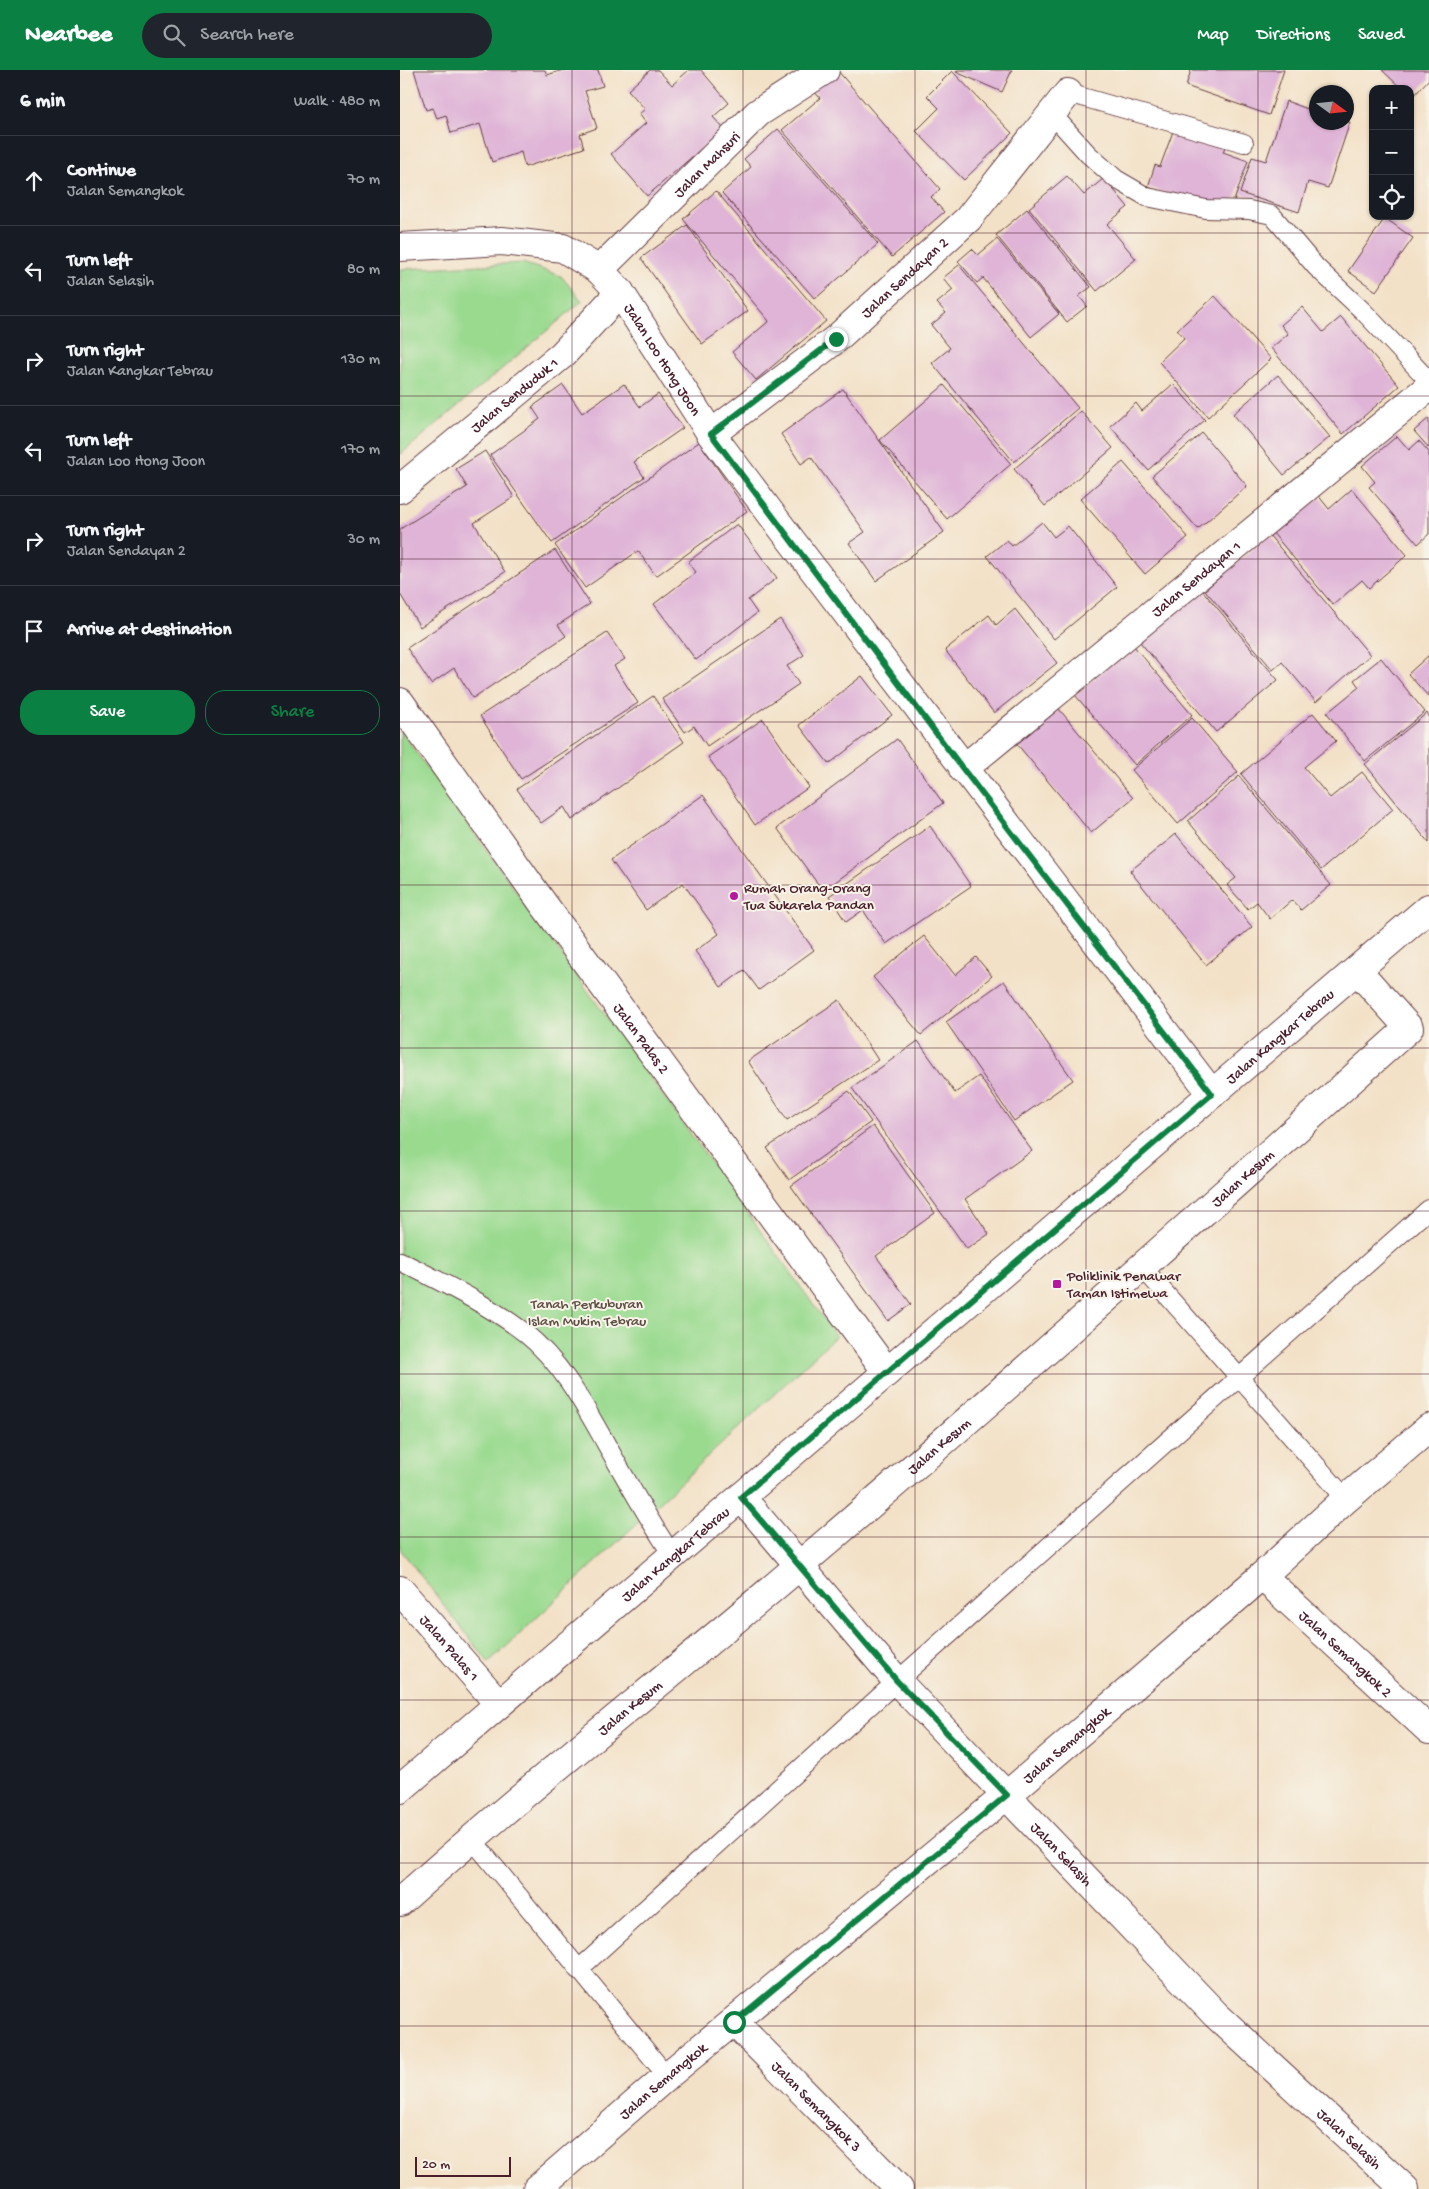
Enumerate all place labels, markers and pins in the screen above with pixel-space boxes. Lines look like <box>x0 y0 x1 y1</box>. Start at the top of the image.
place label: Rumah Orang-Orang Tua Sukarela Pandan <box>743 880 874 915</box>
marker: Rumah Orang-Orang Tua Sukarela Pandan <box>728 890 740 902</box>
place label: Poliklinik Penawar Taman Istimewa <box>1066 1268 1182 1303</box>
marker: Poliklinik Penawar Taman Istimewa <box>1051 1278 1063 1290</box>

